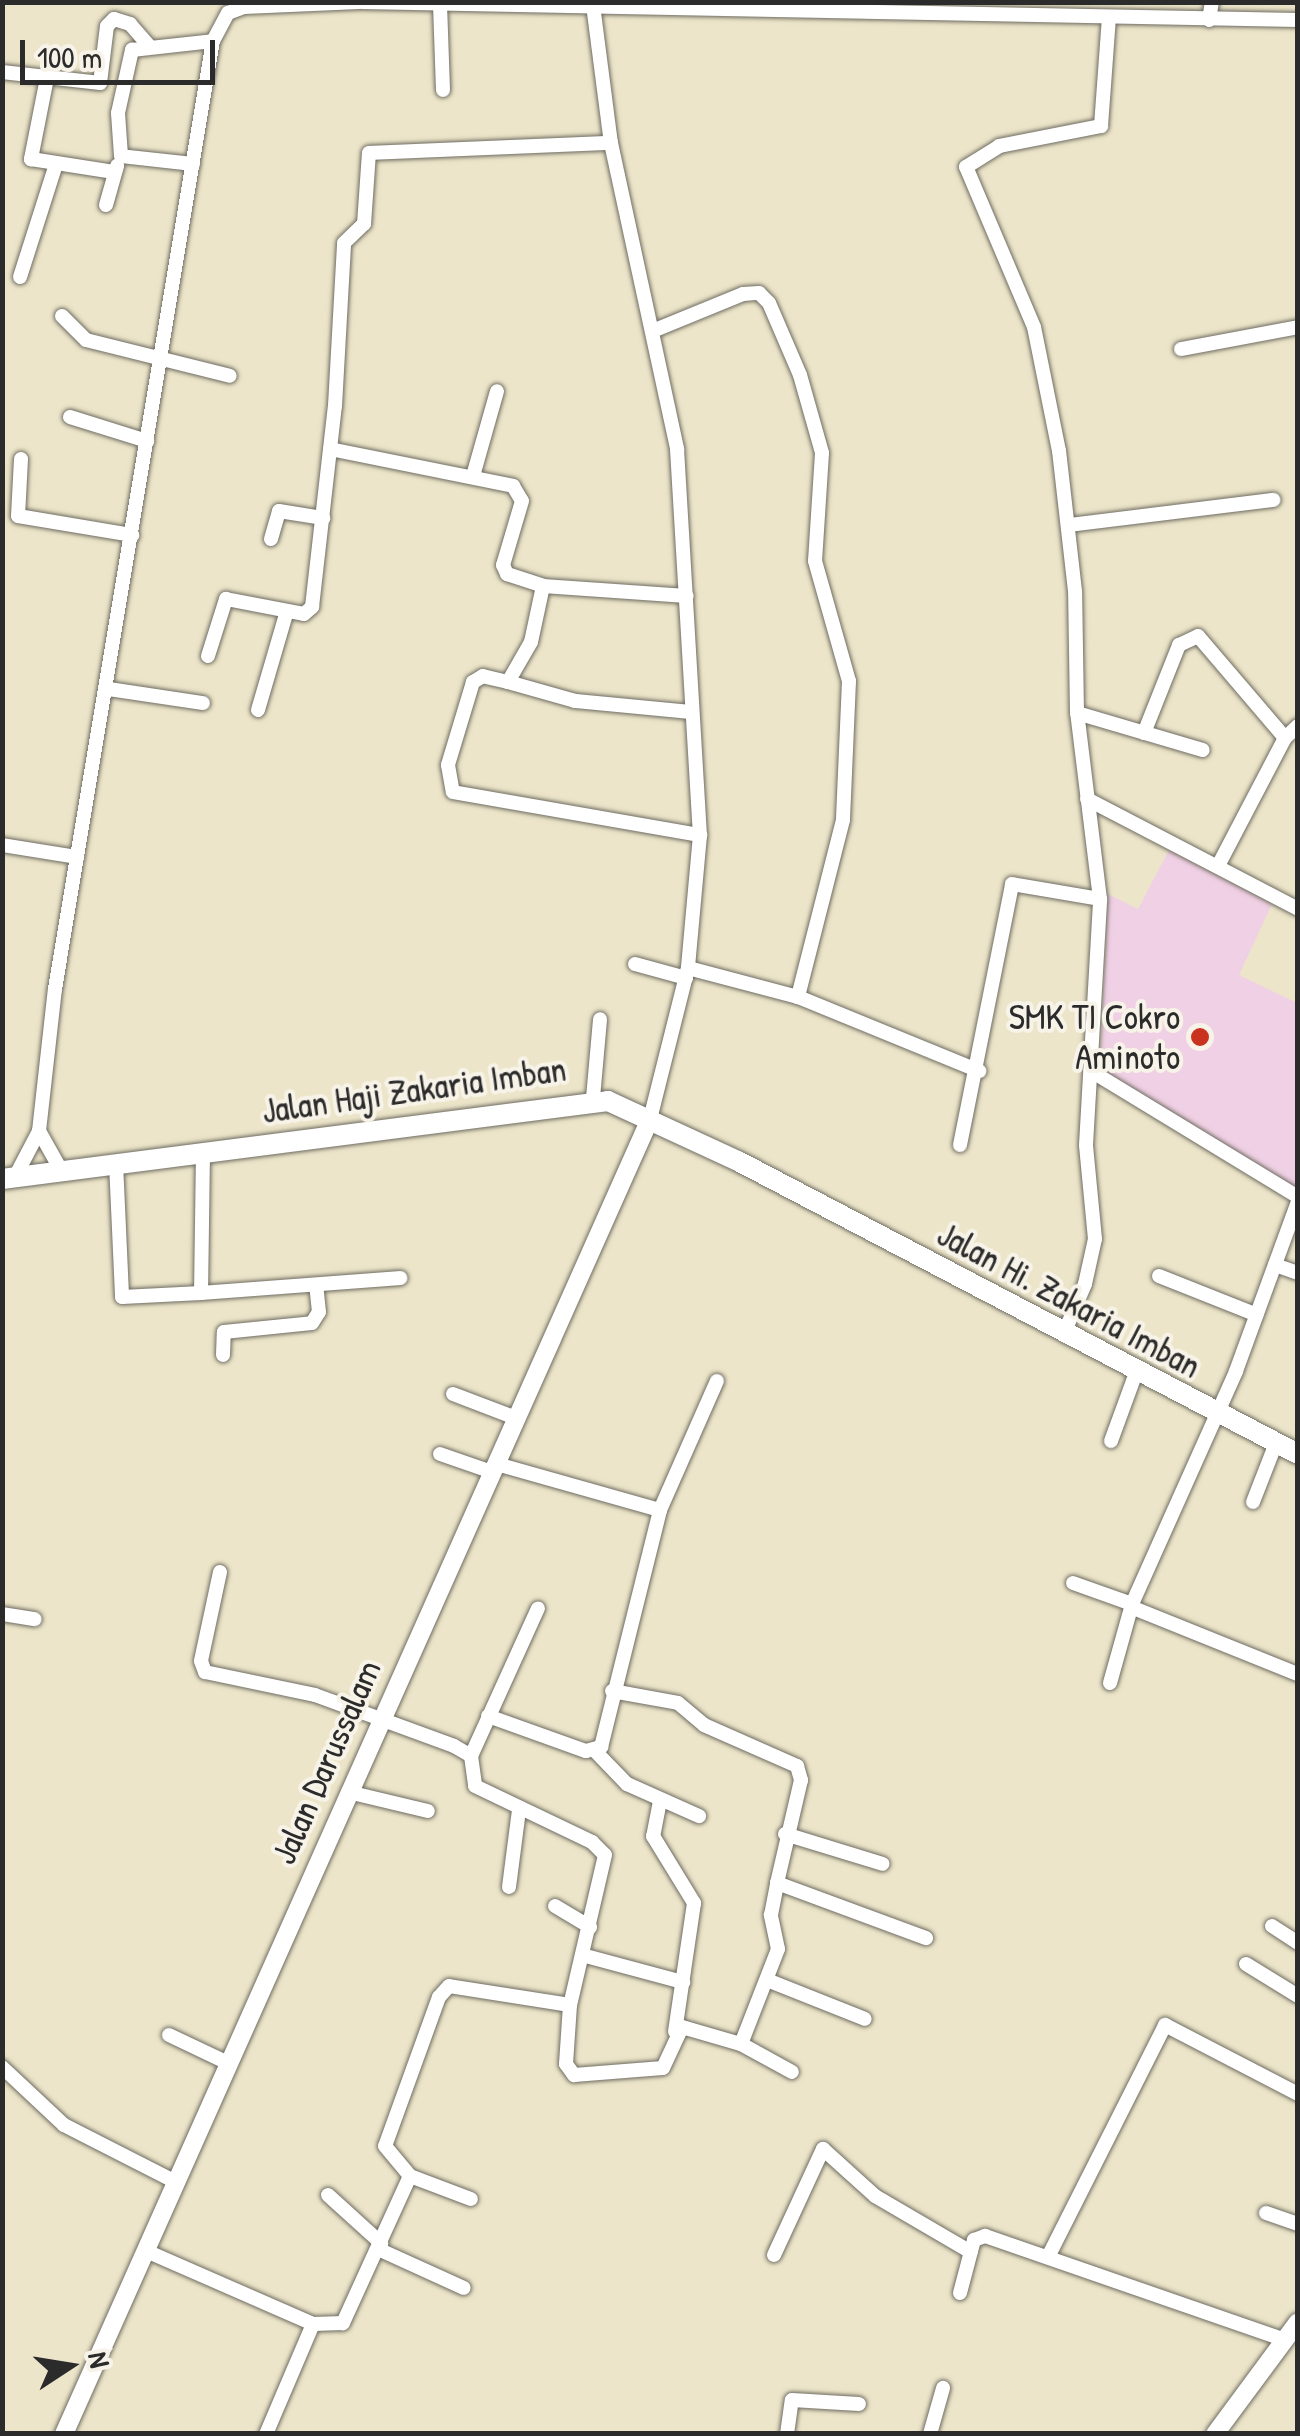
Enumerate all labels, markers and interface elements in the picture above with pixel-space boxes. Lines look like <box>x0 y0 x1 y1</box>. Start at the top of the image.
scale bar <box>25 20 220 82</box>
text: 100 m <box>37 37 102 77</box>
place label: SMK TI Cokro Aminoto <box>1009 996 1180 1078</box>
marker: SMK TI Cokro Aminoto <box>1189 1026 1211 1048</box>
street label: Jalan Haji Zakaria Imban <box>259 1048 569 1132</box>
street label: Jalan Hi. Zakaria Imban <box>930 1213 1208 1387</box>
street label: Jalan Darussalam <box>262 1653 390 1871</box>
north arrow <box>20 2316 120 2416</box>
text: N <box>79 2349 119 2371</box>

